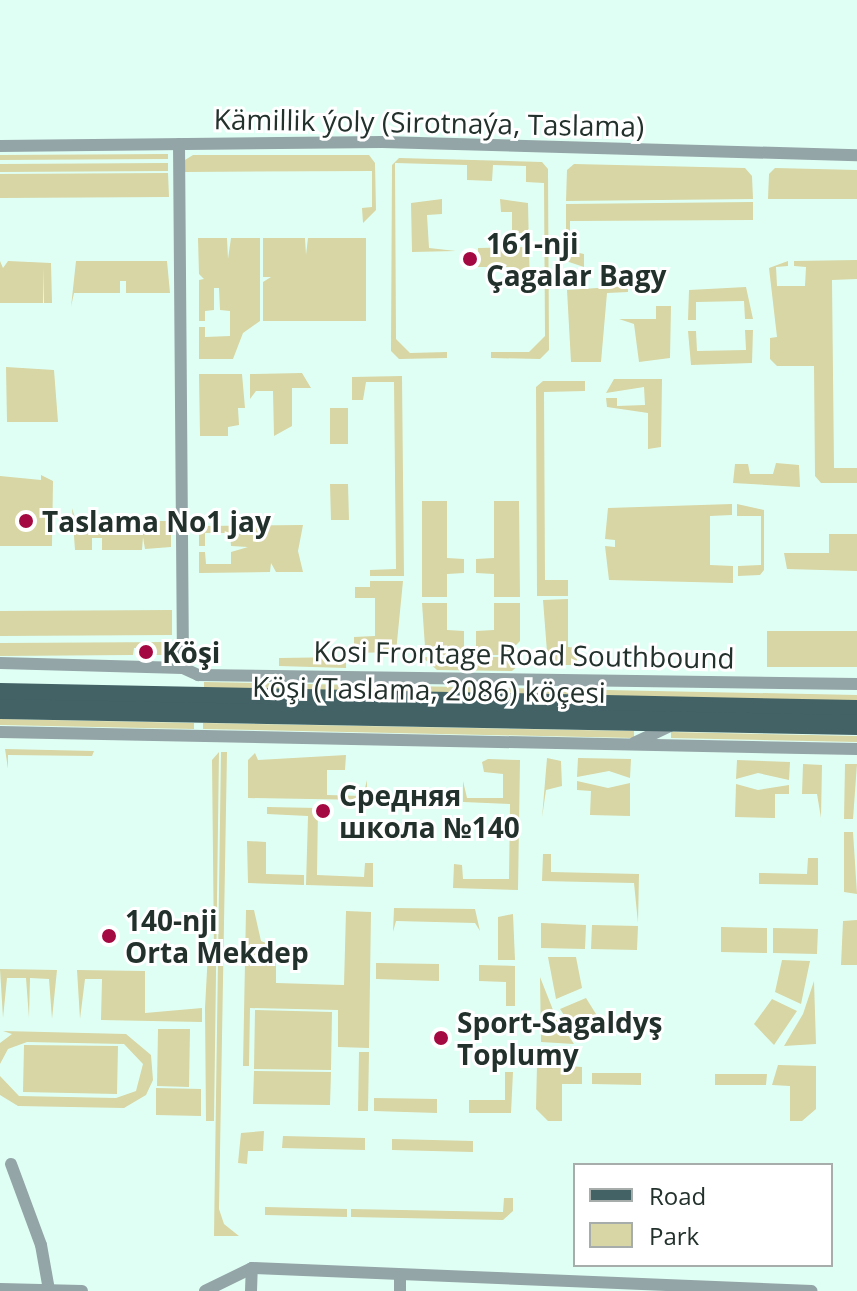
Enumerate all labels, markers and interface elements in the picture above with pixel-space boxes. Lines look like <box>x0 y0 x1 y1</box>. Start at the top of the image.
street label: Kämillik ýoly (Sirotnaýa, Taslama) <box>213 101 645 143</box>
place label: 161-nji Çagalar Bagy <box>486 226 666 292</box>
marker: 161-nji Çagalar Bagy <box>461 250 479 268</box>
place label: Taslama No1 jay <box>42 504 271 538</box>
marker: Taslama No1 jay <box>17 512 35 530</box>
street label: Kosi Frontage Road Southbound <box>313 634 735 674</box>
place label: Köşi <box>162 635 220 669</box>
marker: Köşi <box>137 643 155 661</box>
street label: Köşi (Taslama, 2086) köçesi <box>252 669 606 709</box>
place label: Средняя школа №140 <box>339 778 520 844</box>
marker: Средняя школа №140 <box>314 802 332 820</box>
place label: 140-nji Orta Mekdep <box>125 903 309 969</box>
marker: 140-nji Orta Mekdep <box>100 927 118 945</box>
place label: Sport-Sagaldyş Toplumy <box>457 1005 663 1071</box>
marker: Sport-Sagaldyş Toplumy <box>432 1029 450 1047</box>
legend <box>573 1163 833 1267</box>
text: Road <box>649 1179 706 1212</box>
text: Park <box>649 1219 699 1252</box>

